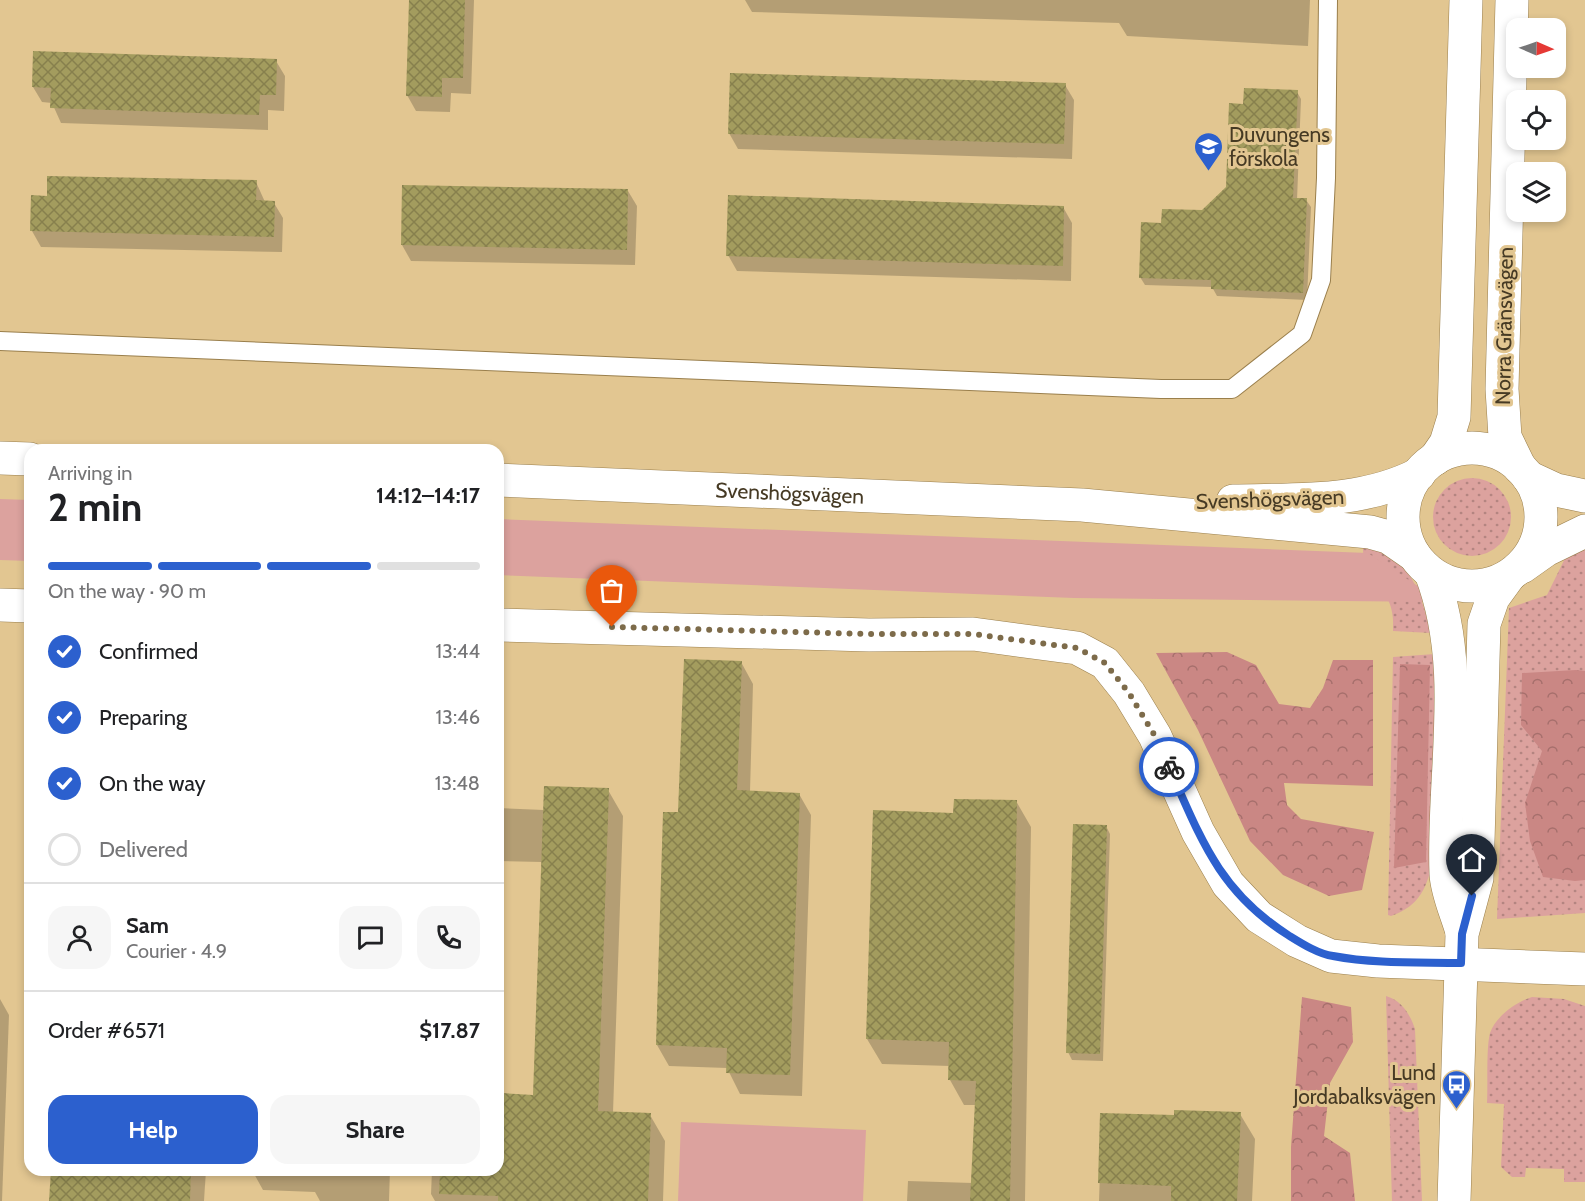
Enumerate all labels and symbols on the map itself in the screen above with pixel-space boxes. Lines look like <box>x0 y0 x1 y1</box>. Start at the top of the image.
north arrow <box>1506 18 1566 78</box>
place label: Duvungens förskola <box>1229 122 1330 171</box>
school or university icon: Duvungens förskola <box>1192 130 1224 172</box>
street label: Norra Gränsvägen <box>1490 247 1518 405</box>
street label: Svenshögsvägen <box>715 477 865 508</box>
street label: Svenshögsvägen <box>1195 484 1345 514</box>
pin <box>586 565 637 627</box>
courier <box>1139 737 1199 797</box>
pin <box>1446 834 1497 896</box>
place label: Lund Jordabalksvägen <box>1292 1060 1436 1109</box>
bus stop icon: Lund Jordabalksvägen <box>1441 1068 1473 1110</box>

